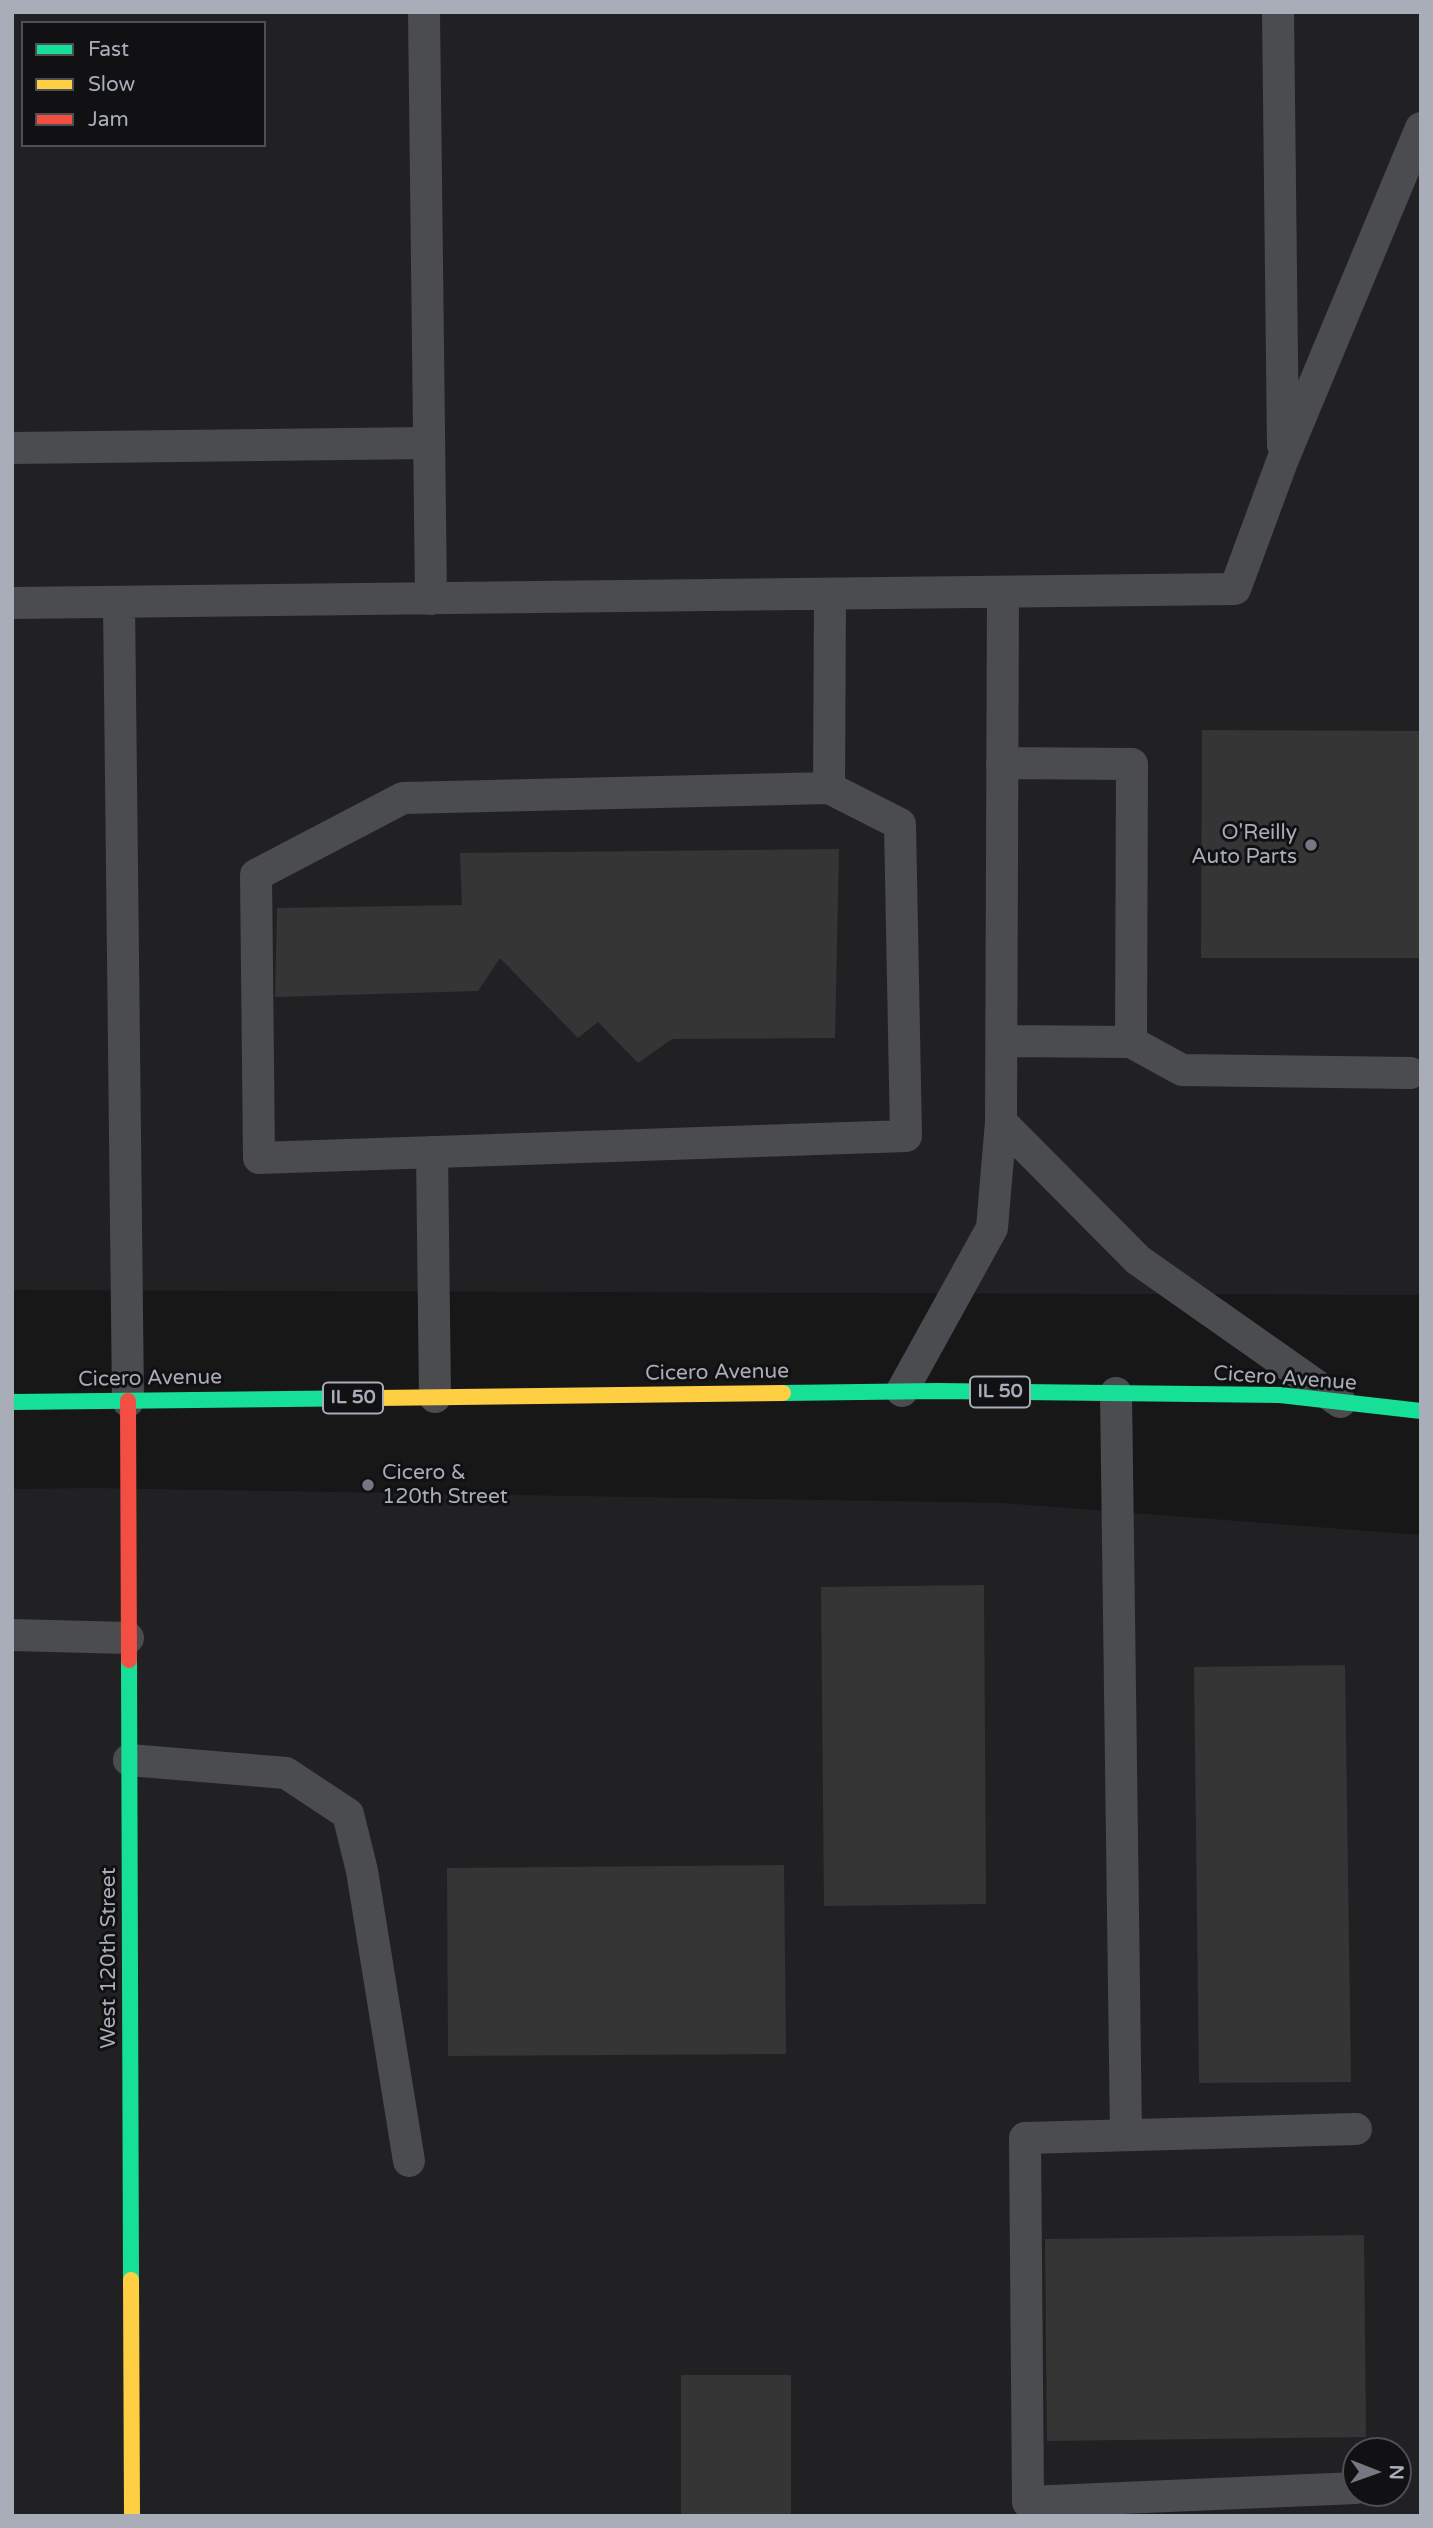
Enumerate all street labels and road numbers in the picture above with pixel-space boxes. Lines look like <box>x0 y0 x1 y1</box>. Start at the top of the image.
street label: Cicero Avenue <box>645 1359 789 1387</box>
street label: Cicero Avenue <box>1212 1361 1358 1397</box>
street label: Cicero Avenue <box>78 1365 222 1393</box>
road number: IL 50 <box>970 1376 1030 1408</box>
road number: IL 50 <box>323 1382 383 1414</box>
street label: West 120th Street <box>96 1867 122 2049</box>

